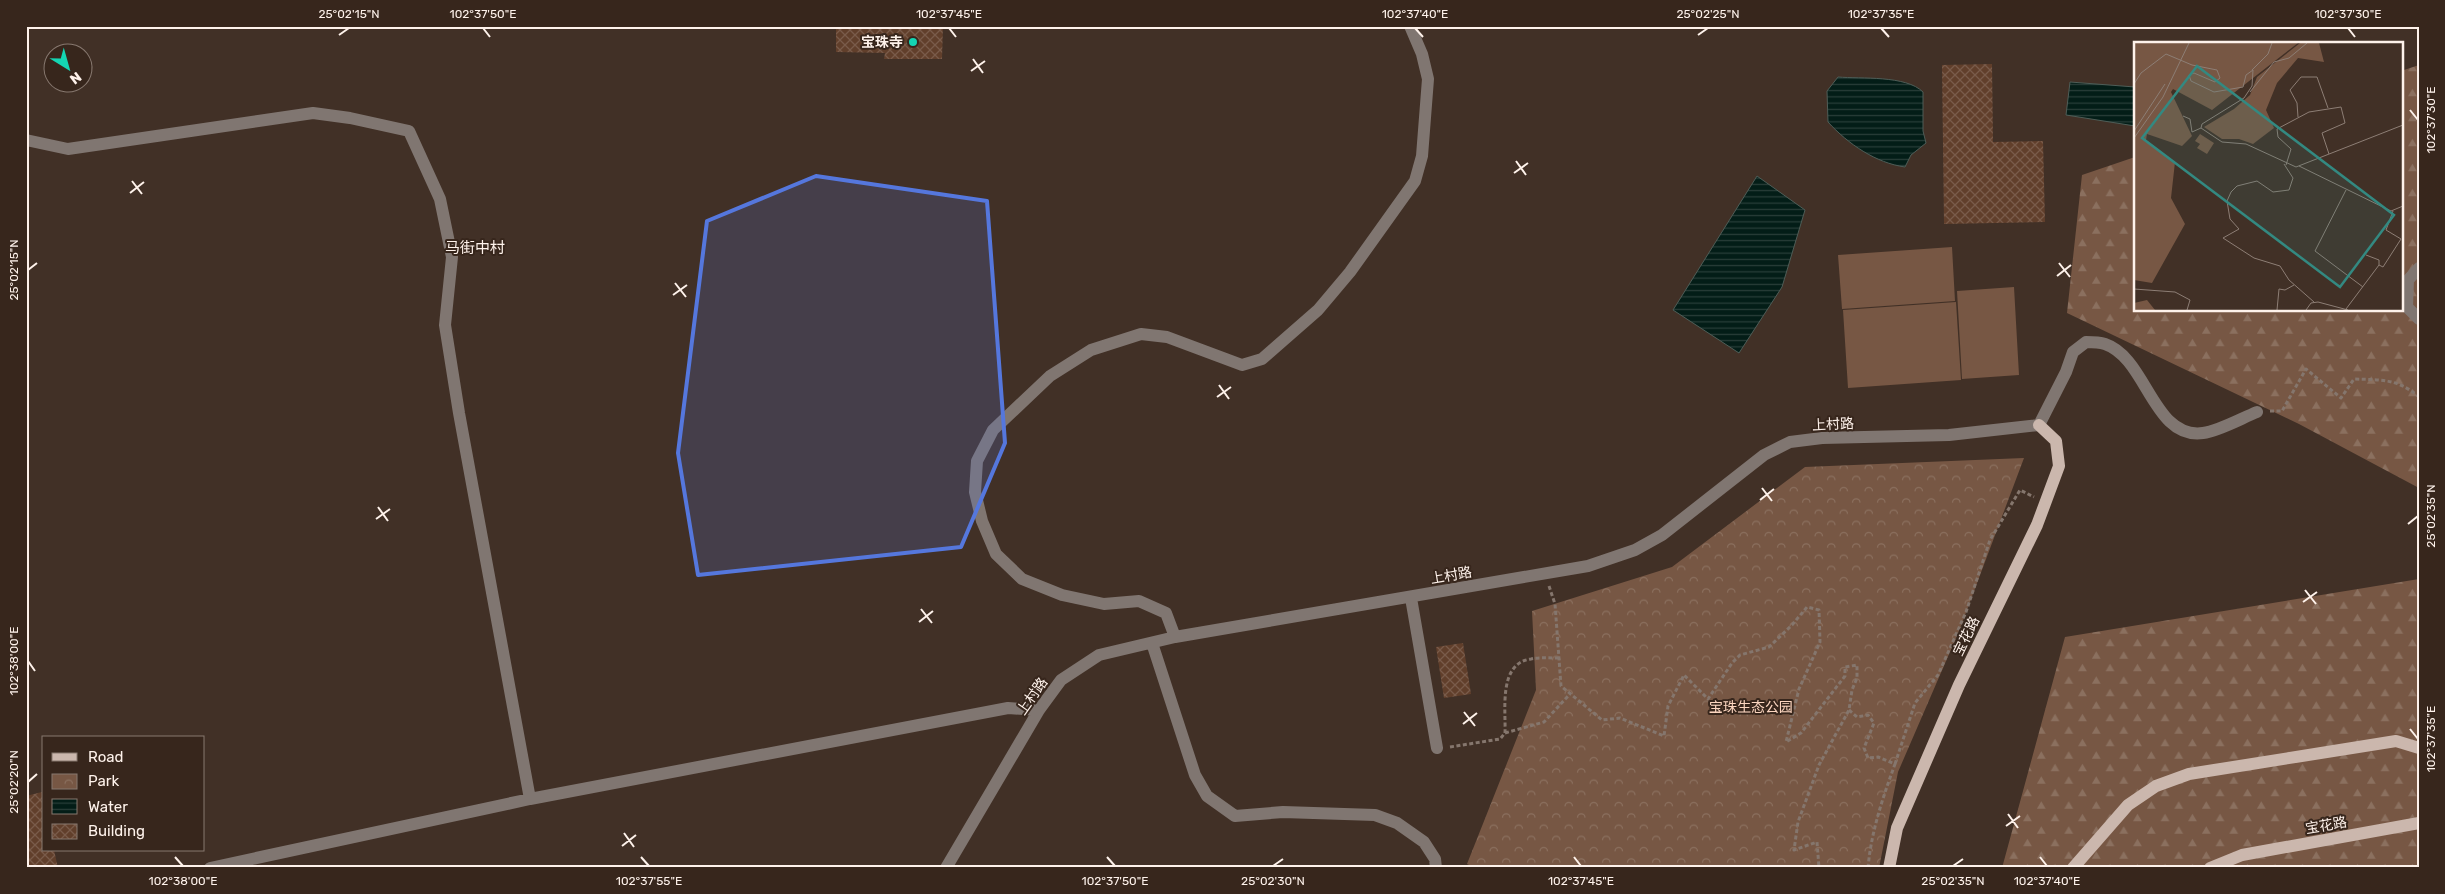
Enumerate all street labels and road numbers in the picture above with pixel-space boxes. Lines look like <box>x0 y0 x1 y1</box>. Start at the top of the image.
street label: 上村路 <box>1812 415 1854 434</box>
street label: 上村路 <box>1429 563 1473 588</box>
street label: 宝花路 <box>1950 614 1983 659</box>
street label: 上村路 <box>1013 674 1051 718</box>
street label: 宝花路 <box>2304 813 2348 838</box>

